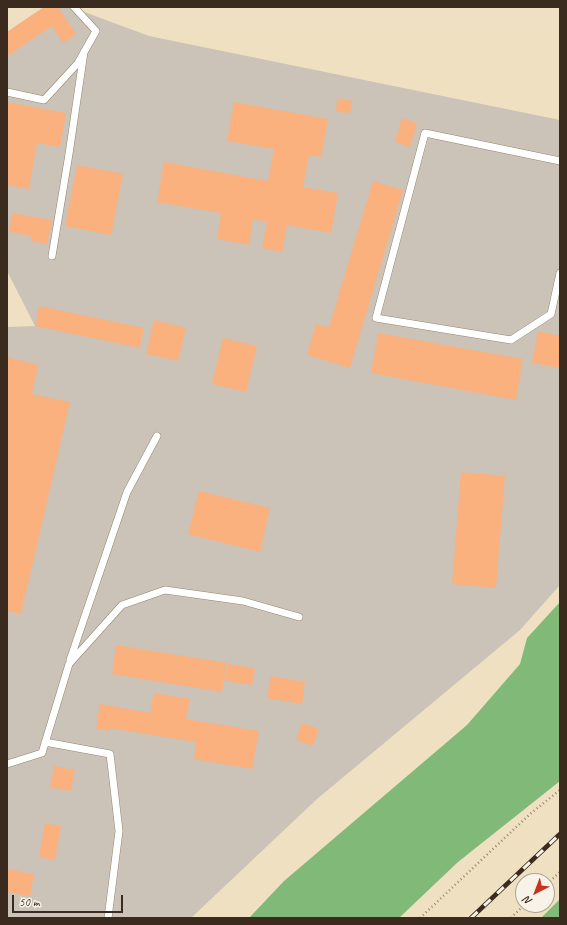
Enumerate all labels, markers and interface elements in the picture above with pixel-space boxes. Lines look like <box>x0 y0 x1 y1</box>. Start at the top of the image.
north arrow <box>515 873 555 913</box>
scale bar <box>14 887 125 913</box>
text: 50 m <box>19 894 39 910</box>
text: N <box>520 894 535 909</box>

